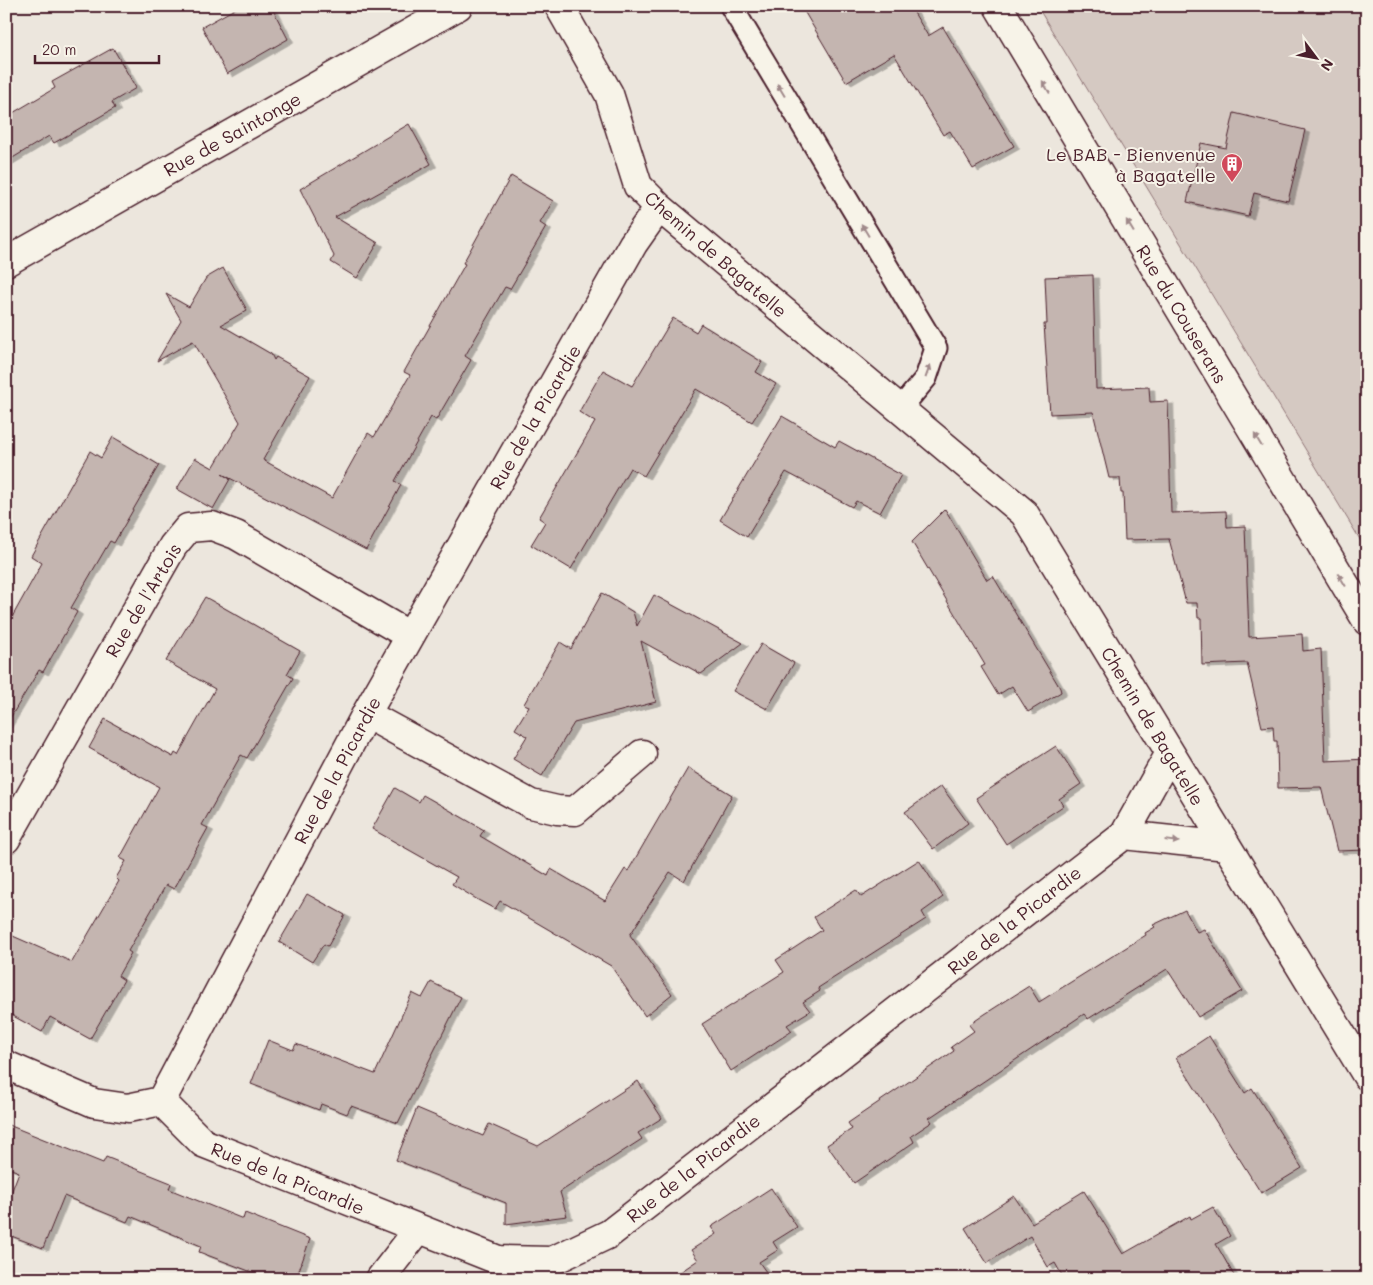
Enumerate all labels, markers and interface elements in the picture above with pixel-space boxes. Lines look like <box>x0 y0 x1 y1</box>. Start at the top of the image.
scale bar <box>35 32 159 64</box>
north arrow <box>1290 32 1340 82</box>
text: 20 m <box>42 39 76 59</box>
text: N <box>1317 56 1338 75</box>
one-way arrow <box>1041 80 1050 93</box>
one-way arrow <box>777 84 786 97</box>
street label: Rue de Saintonge <box>159 86 305 182</box>
place label: Le BAB - Bienvenue à Bagatelle <box>1046 142 1216 187</box>
building icon: Le BAB - Bienvenue à Bagatelle <box>1220 152 1244 183</box>
street label: Chemin de Bagatelle <box>640 185 792 323</box>
one-way arrow <box>1125 219 1134 232</box>
one-way arrow <box>860 223 869 236</box>
street label: Rue du Couserans <box>1131 240 1233 388</box>
street label: Rue de la Picardie <box>484 340 586 494</box>
one-way arrow <box>924 363 932 378</box>
one-way arrow <box>1254 434 1263 447</box>
street label: Rue de l'Artois <box>99 538 187 662</box>
one-way arrow <box>1337 573 1346 586</box>
street label: Chemin de Bagatelle <box>1096 642 1210 810</box>
street label: Rue de la Picardie <box>288 692 386 848</box>
one-way arrow <box>1164 837 1180 845</box>
street label: Rue de la Picardie <box>942 860 1086 980</box>
street label: Rue de la Picardie <box>621 1108 765 1228</box>
street label: Rue de la Picardie <box>208 1136 368 1220</box>

